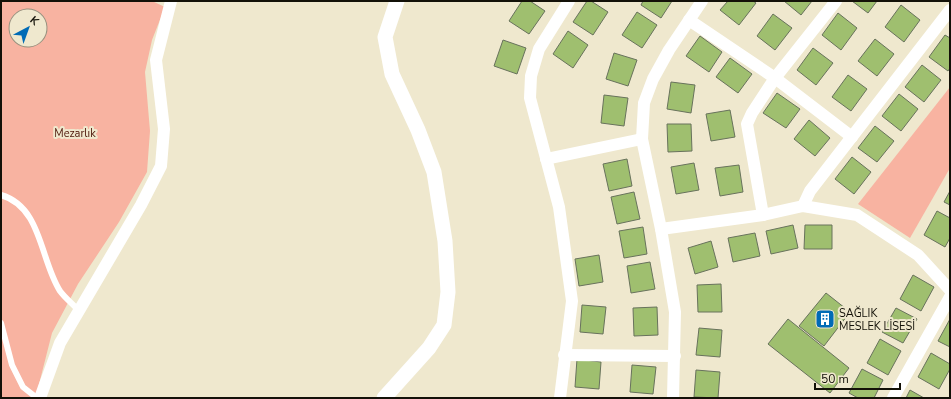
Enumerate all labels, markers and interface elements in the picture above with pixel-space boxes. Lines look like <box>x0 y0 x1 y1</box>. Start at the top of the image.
north arrow <box>8 8 48 48</box>
text: K <box>27 13 42 29</box>
park label: Mezarlık <box>54 126 96 141</box>
place label: SAĞLIK MESLEK LİSESİ <box>839 305 915 334</box>
building icon: SAĞLIK MESLEK LİSESİ <box>814 308 836 330</box>
scale bar <box>815 365 900 391</box>
text: 50 m <box>821 371 849 387</box>

